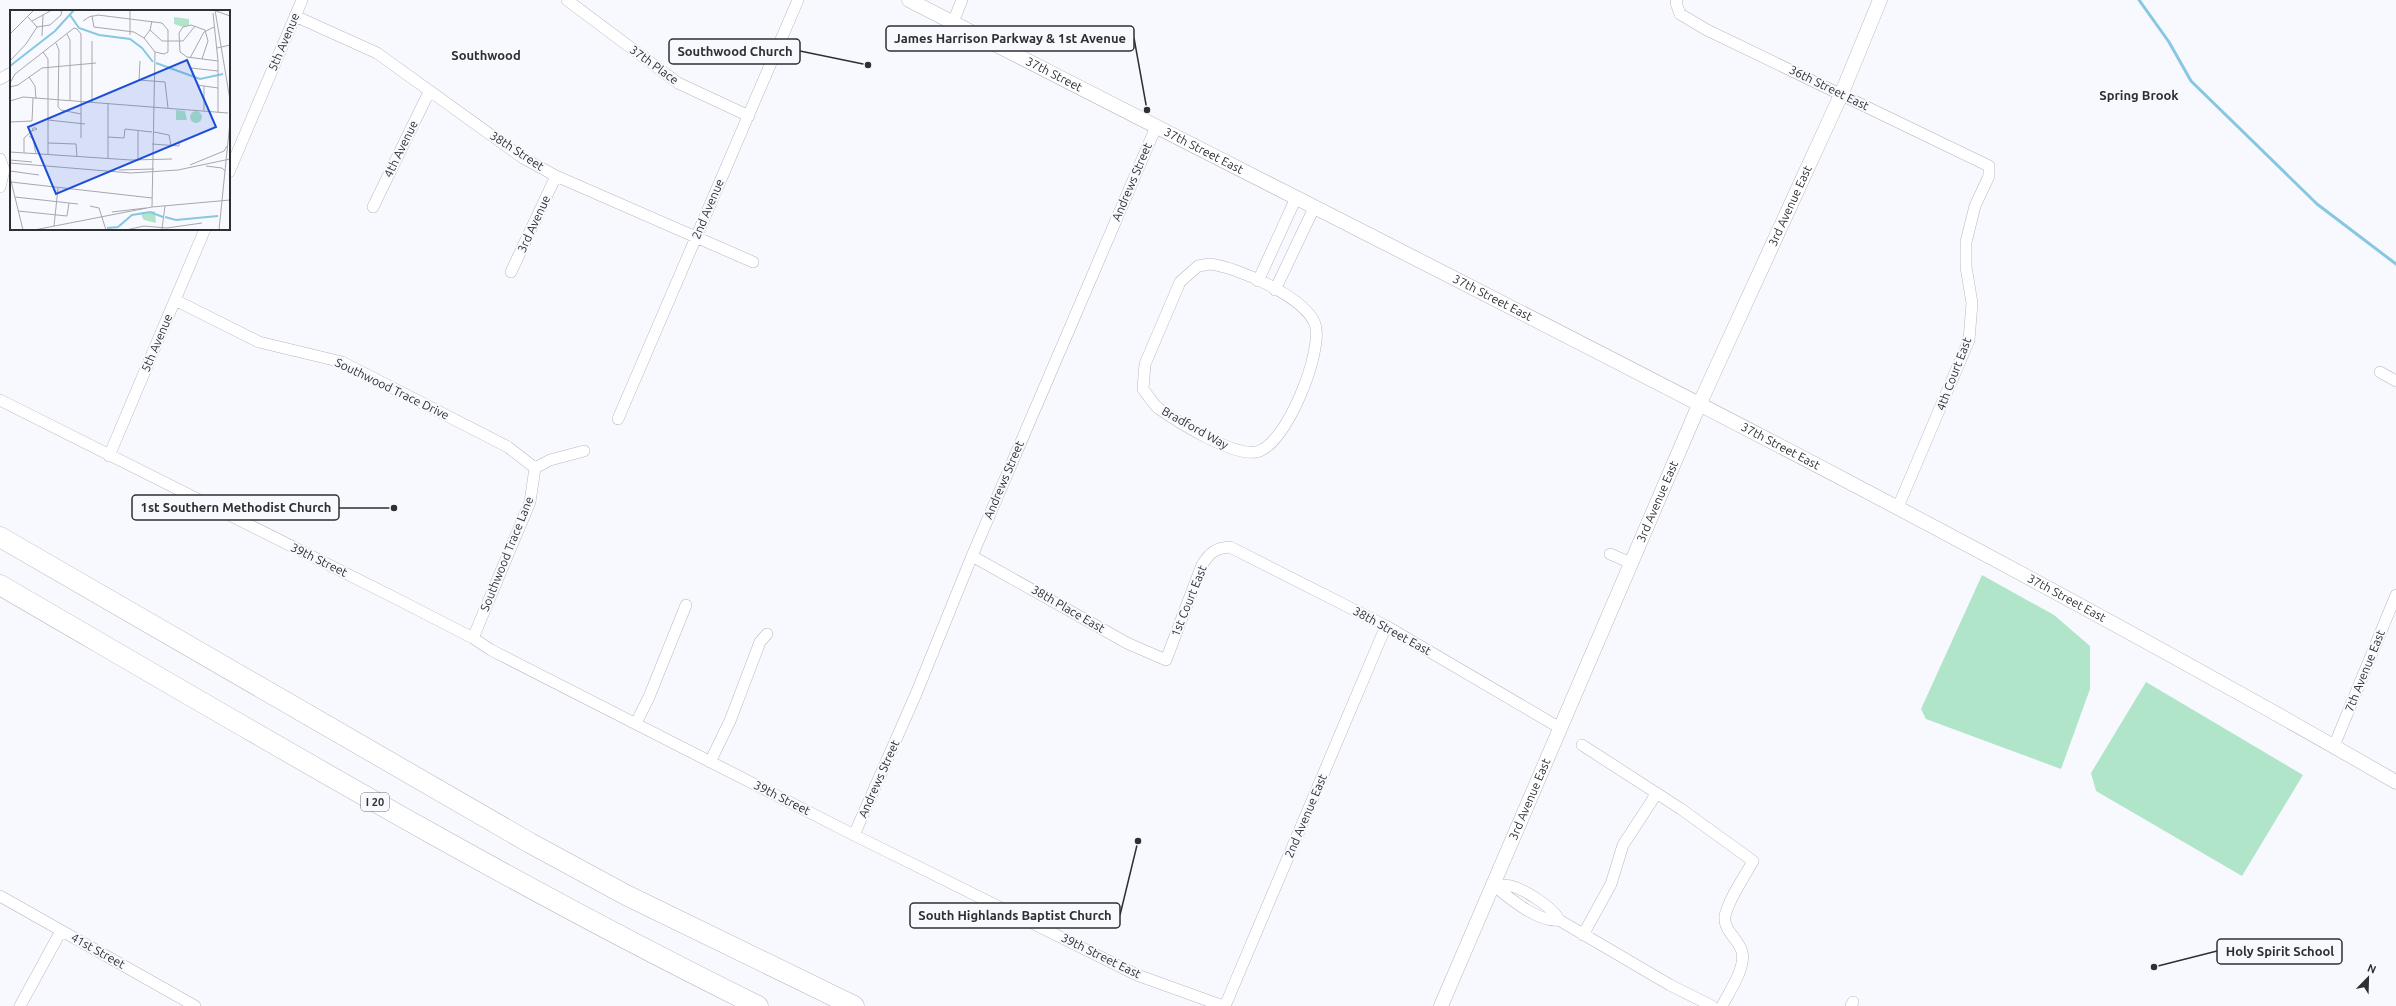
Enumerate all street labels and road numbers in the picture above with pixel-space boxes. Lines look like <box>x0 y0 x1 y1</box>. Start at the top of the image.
street label: 5th Avenue <box>266 11 302 73</box>
street label: 37th Place <box>628 43 681 86</box>
street label: 37th Street <box>1024 54 1085 94</box>
street label: 36th Street East <box>1787 63 1871 113</box>
street label: 4th Avenue <box>381 118 420 179</box>
street label: 37th Street East <box>1162 125 1246 176</box>
street label: 38th Street <box>488 128 547 173</box>
street label: Andrews Street <box>1109 141 1154 223</box>
street label: 3rd Avenue East <box>1766 163 1814 248</box>
street label: 2nd Avenue <box>689 177 726 241</box>
street label: 3rd Avenue <box>515 193 552 254</box>
street label: 37th Street East <box>1451 272 1535 323</box>
street label: 5th Avenue <box>139 312 175 374</box>
street label: 4th Court East <box>1934 335 1974 412</box>
street label: Southwood Trace Drive <box>333 355 451 422</box>
street label: Bradford Way <box>1160 404 1231 451</box>
street label: 37th Street East <box>1739 420 1822 472</box>
street label: Andrews Street <box>981 439 1026 521</box>
street label: 3rd Avenue East <box>1634 458 1680 544</box>
street label: Southwood Trace Lane <box>478 495 536 613</box>
street label: 39th Street <box>289 540 350 579</box>
street label: 1st Court East <box>1168 563 1209 638</box>
street label: 37th Street East <box>2025 571 2108 624</box>
street label: 38th Place East <box>1029 582 1107 635</box>
street label: 38th Street East <box>1351 604 1434 657</box>
street label: 7th Avenue East <box>2342 628 2387 714</box>
street label: Andrews Street <box>856 738 902 820</box>
street label: 3rd Avenue East <box>1506 756 1553 842</box>
street label: 2nd Avenue East <box>1282 772 1329 859</box>
street label: 39th Street <box>752 778 813 817</box>
road number: I 20 <box>361 793 389 811</box>
street label: 41st Street <box>69 930 128 971</box>
street label: 39th Street East <box>1059 931 1143 981</box>

